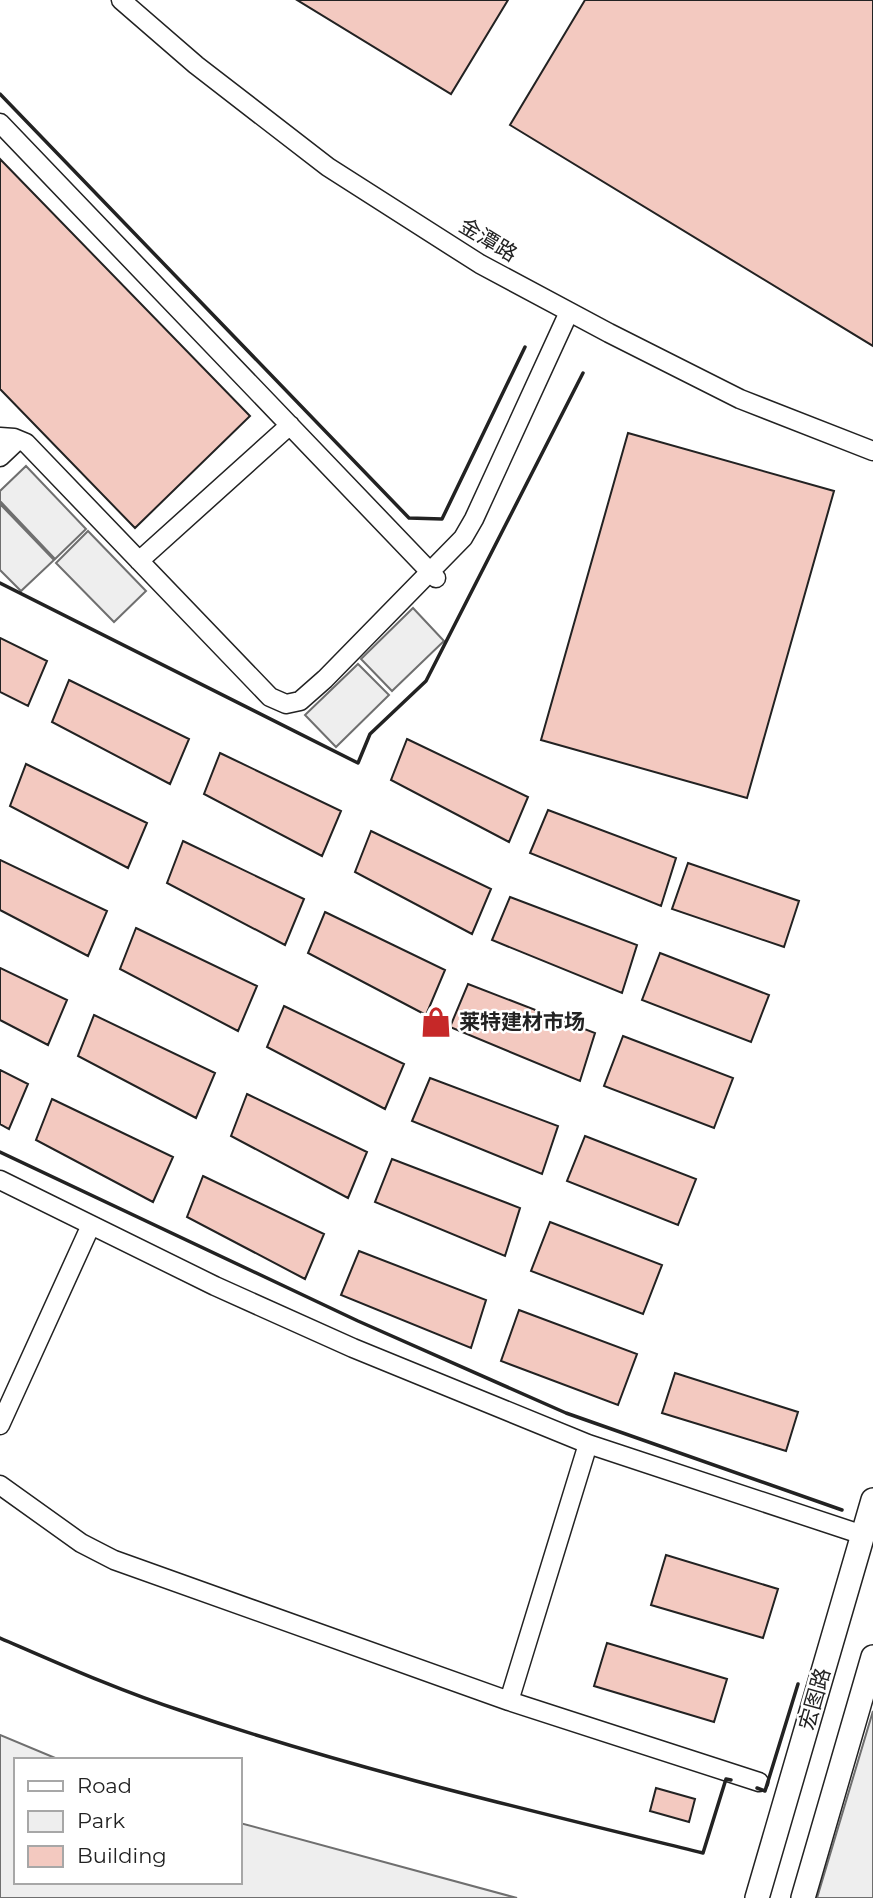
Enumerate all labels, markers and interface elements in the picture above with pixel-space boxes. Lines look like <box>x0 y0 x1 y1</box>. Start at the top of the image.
street label: 金潭路 <box>455 213 522 267</box>
shop icon: 莱特建材市场 <box>419 1005 453 1039</box>
place label: 莱特建材市场 <box>459 1009 585 1034</box>
street label: 宏图路 <box>794 1665 835 1733</box>
legend <box>14 1758 242 1884</box>
text: Road <box>77 1773 132 1798</box>
text: Park <box>77 1808 125 1833</box>
text: Building <box>77 1843 167 1868</box>

